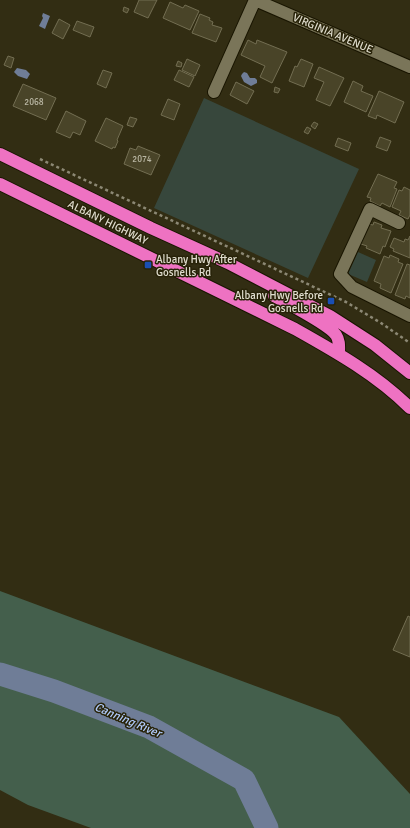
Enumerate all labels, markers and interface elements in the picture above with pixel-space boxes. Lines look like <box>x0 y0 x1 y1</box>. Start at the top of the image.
street label: VIRGINIA AVENUE <box>291 11 375 56</box>
house number: 2068 <box>24 97 44 108</box>
house number: 2074 <box>132 154 152 165</box>
street label: ALBANY HIGHWAY <box>66 198 150 248</box>
place label: Albany Hwy After Gosnells Rd <box>156 253 237 279</box>
marker: Albany Hwy After Gosnells Rd <box>143 260 153 270</box>
place label: Albany Hwy Before Gosnells Rd <box>235 289 323 315</box>
marker: Albany Hwy Before Gosnells Rd <box>326 296 336 306</box>
water label: Canning River <box>92 700 165 742</box>

